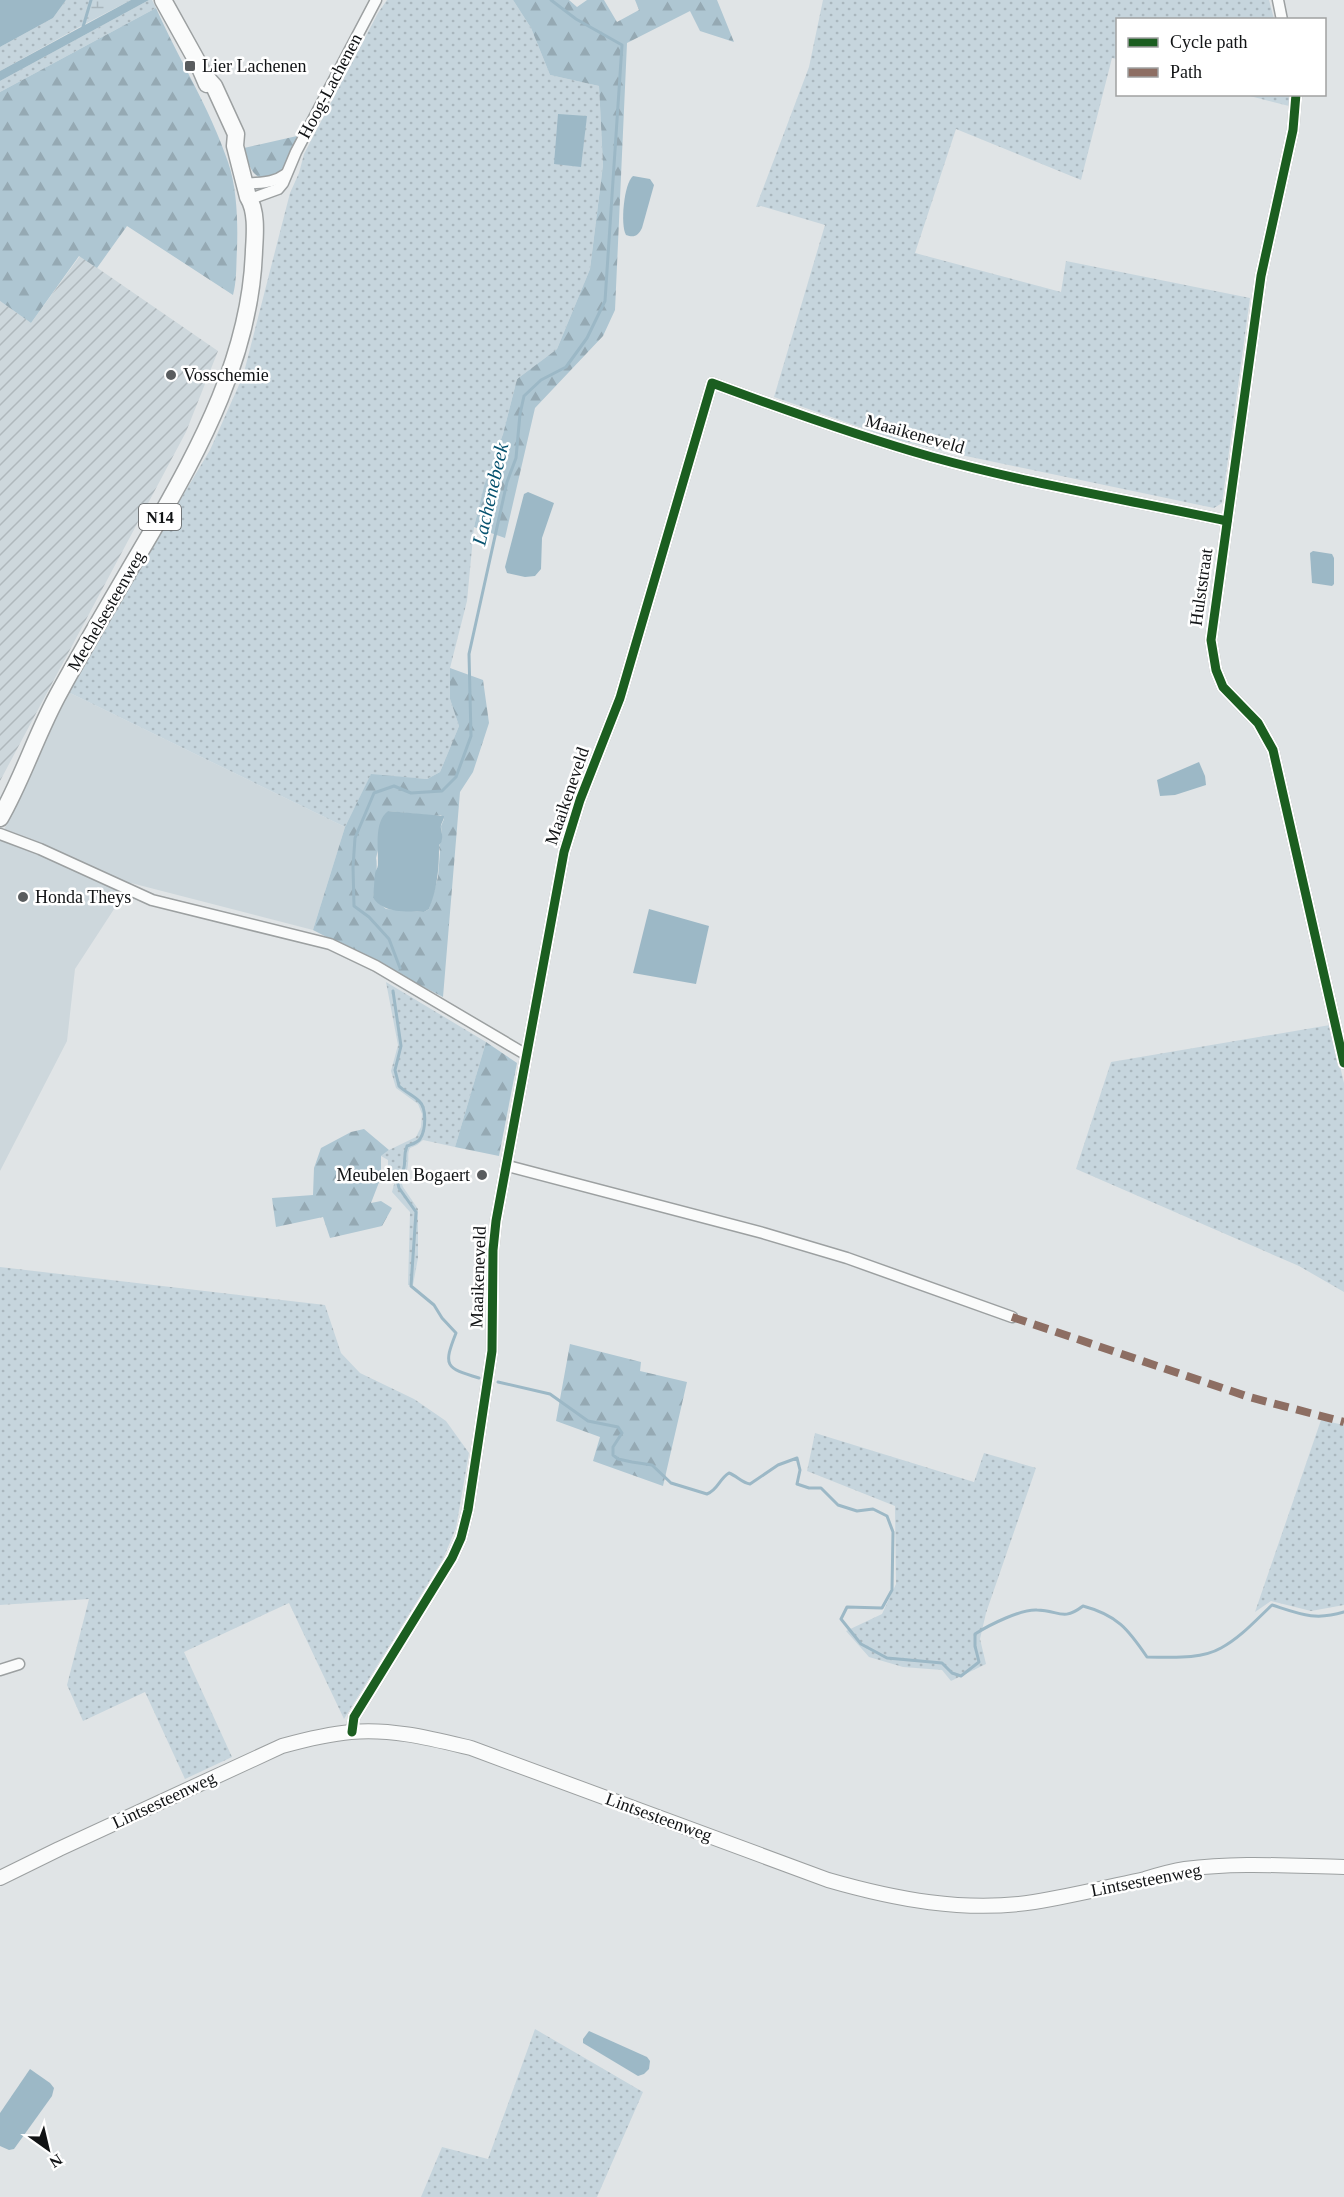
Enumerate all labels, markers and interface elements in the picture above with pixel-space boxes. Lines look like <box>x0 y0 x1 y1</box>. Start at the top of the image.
legend <box>1116 18 1326 96</box>
street label: Hoog-Lachenen <box>294 30 366 142</box>
text: Cycle path <box>1170 32 1247 52</box>
place label: Lier Lachenen <box>202 56 306 76</box>
marker: Lier Lachenen <box>183 59 197 73</box>
text: Path <box>1170 62 1202 82</box>
place label: Vosschemie <box>183 365 269 385</box>
marker: Vosschemie <box>164 368 178 382</box>
street label: Maaikeneveld <box>863 410 967 458</box>
water label: Lachenebeek <box>467 440 513 548</box>
road number: N14 <box>139 504 181 530</box>
street label: Mechelsesteenweg <box>63 547 149 675</box>
street label: Hulststraat <box>1186 547 1216 627</box>
street label: Maaikeneveld <box>541 745 593 847</box>
place label: Honda Theys <box>35 887 131 907</box>
marker: Honda Theys <box>16 890 30 904</box>
place label: Meubelen Bogaert <box>337 1165 470 1185</box>
marker: Meubelen Bogaert <box>475 1168 489 1182</box>
street label: Maaikeneveld <box>466 1226 490 1328</box>
street label: Lintsesteenweg <box>109 1767 219 1833</box>
street label: Lintsesteenweg <box>603 1788 715 1846</box>
street label: Lintsesteenweg <box>1089 1860 1203 1900</box>
north arrow <box>18 2119 78 2179</box>
text: N <box>46 2151 66 2172</box>

